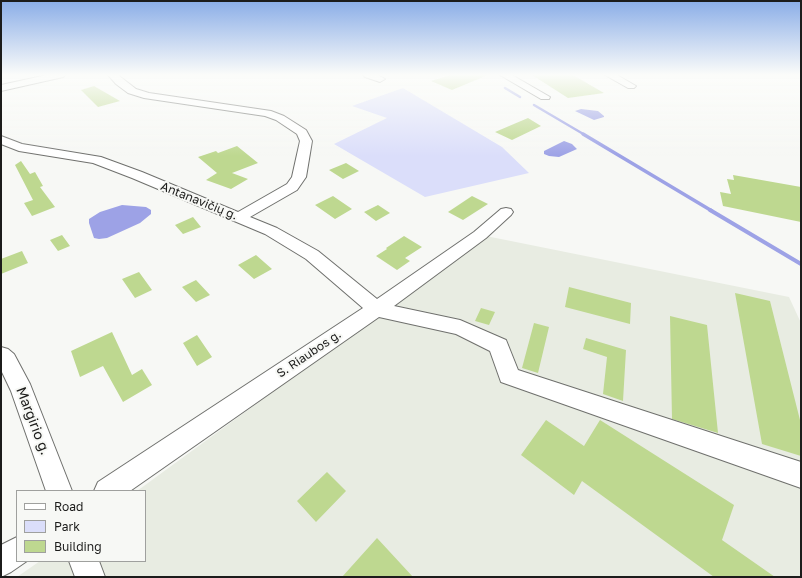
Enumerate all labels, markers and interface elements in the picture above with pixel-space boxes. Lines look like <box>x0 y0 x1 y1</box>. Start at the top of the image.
street label: Antanavičių g. <box>158 179 240 223</box>
street label: S. Riaubos g. <box>274 327 344 381</box>
street label: Margirio g. <box>12 385 54 457</box>
legend <box>16 490 146 562</box>
text: Road <box>54 499 83 514</box>
text: Park <box>54 519 80 534</box>
text: Building <box>54 539 102 554</box>

